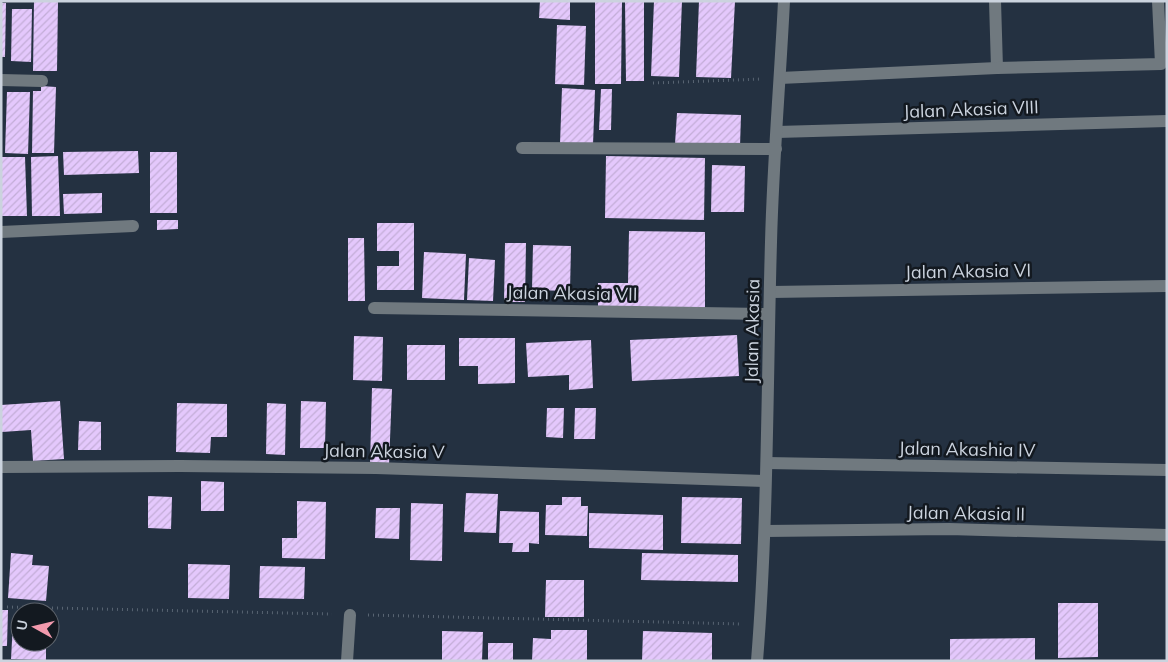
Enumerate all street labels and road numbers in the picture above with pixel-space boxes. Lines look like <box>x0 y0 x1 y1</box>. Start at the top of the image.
street label: Jalan Akasia VIII <box>903 95 1039 123</box>
street label: Jalan Akasia VI <box>905 258 1031 284</box>
street label: Jalan Akasia <box>740 279 764 383</box>
street label: Jalan Akasia VII <box>506 280 638 306</box>
street label: Jalan Akashia IV <box>898 436 1036 462</box>
street label: Jalan Akasia V <box>323 438 445 464</box>
street label: Jalan Akasia II <box>907 500 1025 526</box>

